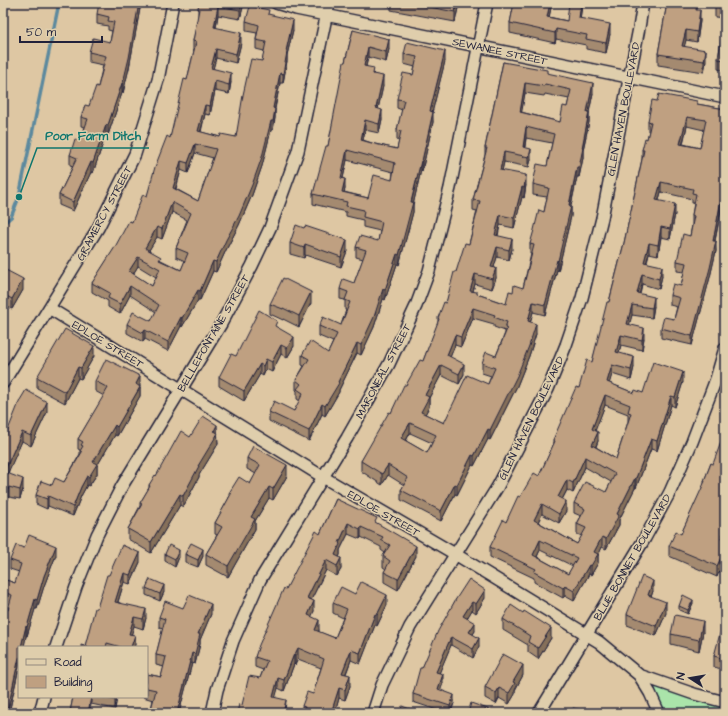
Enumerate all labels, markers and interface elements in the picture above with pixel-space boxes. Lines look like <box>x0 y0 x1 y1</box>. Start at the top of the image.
scale bar <box>20 18 102 44</box>
text: 50 m <box>26 24 57 41</box>
street label: SEWANEE STREET <box>451 34 549 69</box>
street label: GLEN HAVEN BOULEVARD <box>603 41 644 177</box>
callout: Poor Farm Ditch <box>37 124 149 148</box>
text: Poor Farm Ditch <box>45 128 142 145</box>
street label: GRAMERCY STREET <box>73 163 136 263</box>
street label: BELLEFONTAINE STREET <box>174 272 253 395</box>
street label: EDLOE STREET <box>69 317 147 372</box>
street label: MARONEAL STREET <box>352 321 415 421</box>
street label: GLEN HAVEN BOULEVARD <box>495 354 568 483</box>
street label: EDLOE STREET <box>345 487 423 540</box>
street label: BLUE BONNET BOULEVARD <box>590 491 675 623</box>
legend <box>18 646 148 698</box>
text: Road <box>54 654 82 671</box>
north arrow <box>670 658 710 698</box>
text: N <box>673 671 689 681</box>
text: Building <box>54 674 92 692</box>

